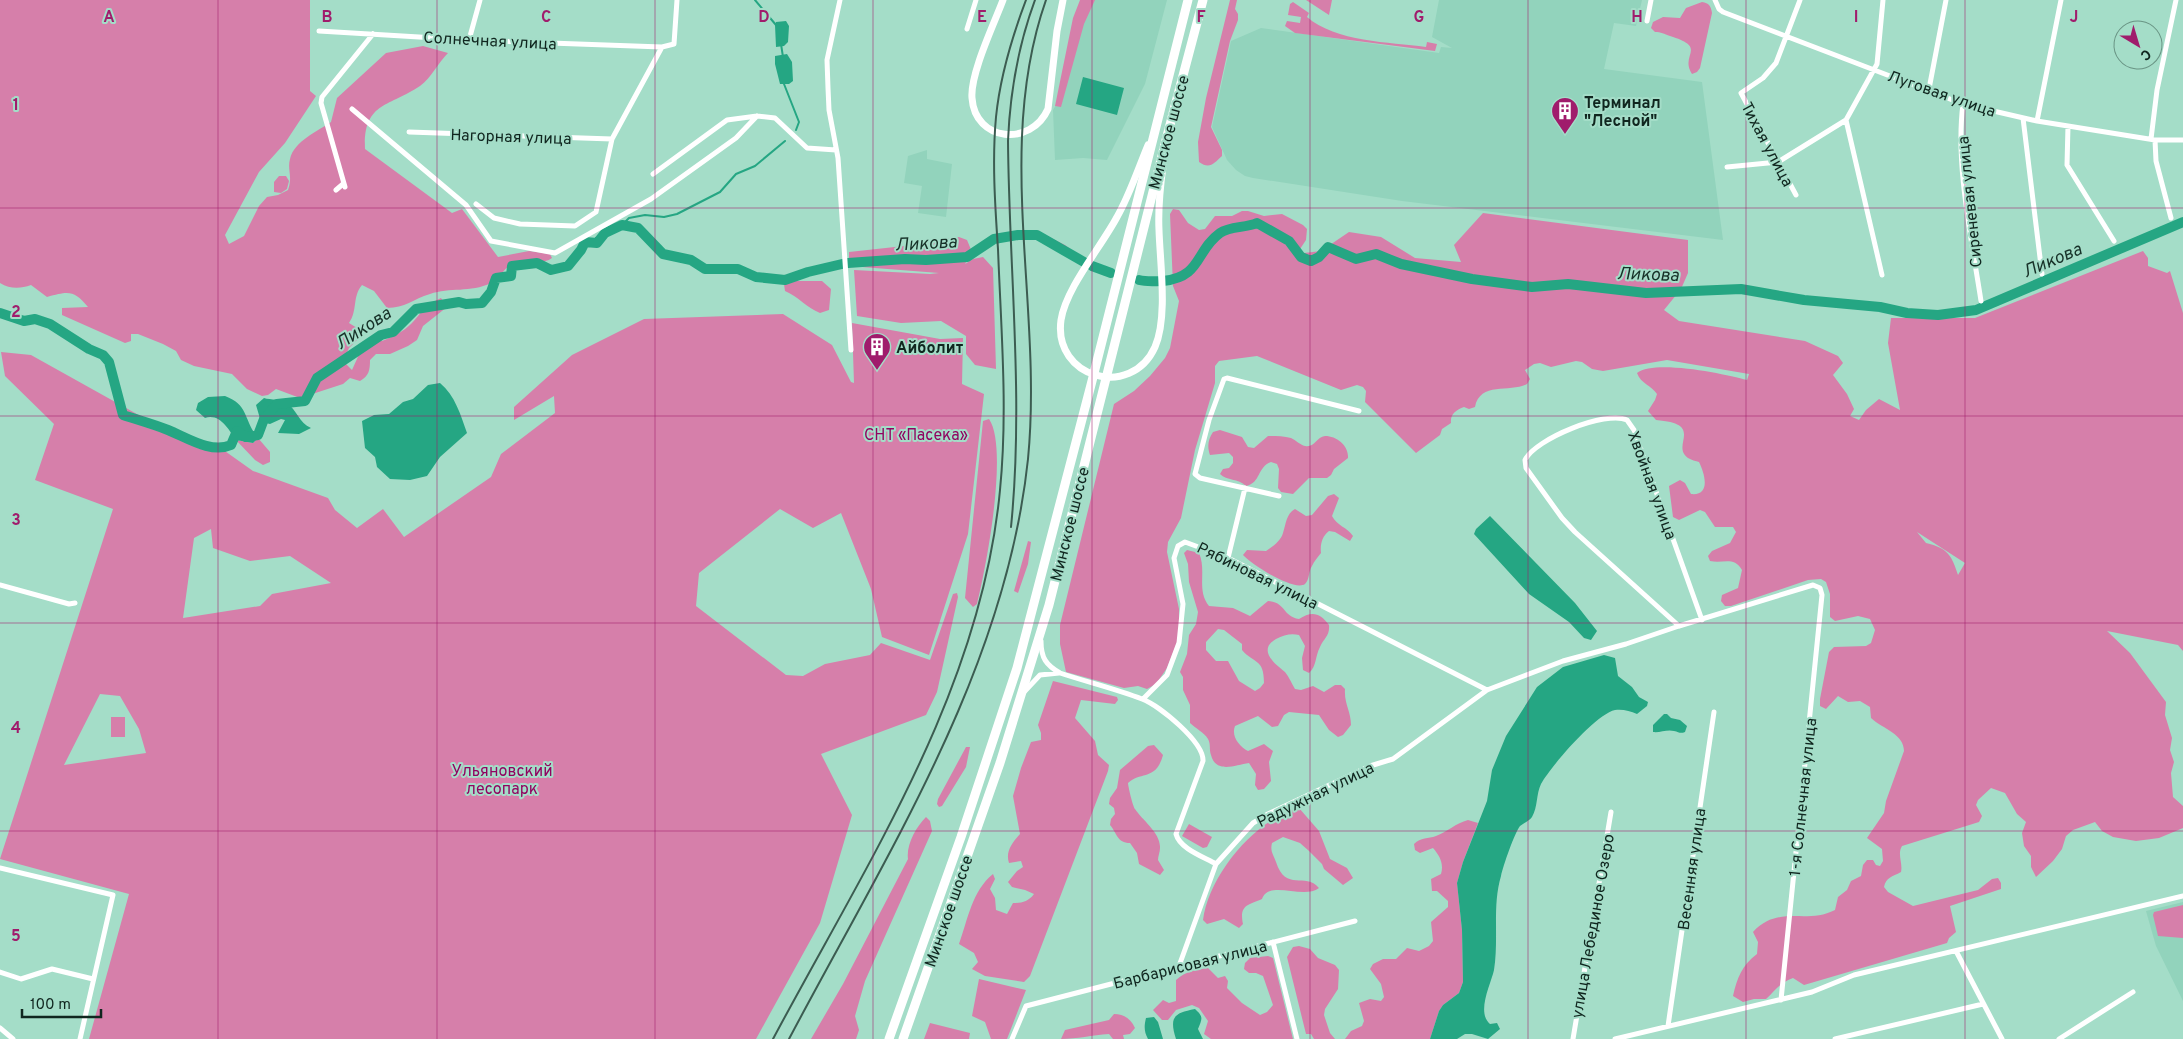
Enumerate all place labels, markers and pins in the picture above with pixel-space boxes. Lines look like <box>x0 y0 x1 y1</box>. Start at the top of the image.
place label: Терминал "Лесной" <box>1584 94 1661 132</box>
building icon: Терминал "Лесной" <box>1550 96 1580 135</box>
building icon: Айболит <box>862 332 892 371</box>
place label: Айболит <box>896 339 964 359</box>

